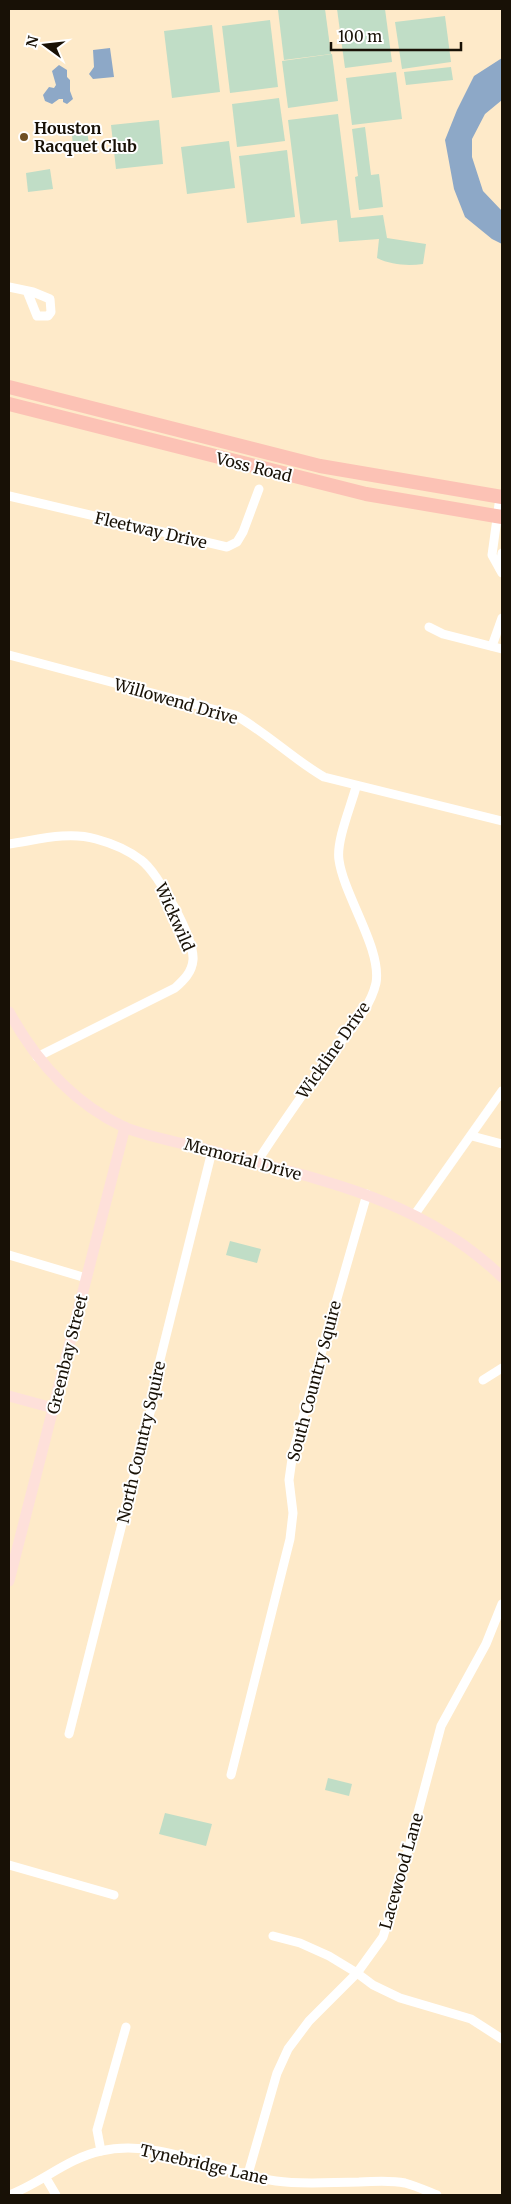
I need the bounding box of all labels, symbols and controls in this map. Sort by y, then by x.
north arrow [20,20,70,70]
scale bar [331,20,461,52]
text: 100 m [338,27,382,46]
text: N [22,34,43,49]
place label: Houston Racquet Club [34,118,137,156]
marker: Houston Racquet Club [18,131,30,143]
street label: Voss Road [213,448,294,486]
street label: Fleetway Drive [93,507,209,553]
street label: Willowend Drive [111,674,240,728]
street label: Wickwild [151,879,199,954]
street label: Wickline Drive [292,998,374,1103]
street label: Memorial Drive [182,1134,304,1184]
street label: Greenbay Street [42,1291,92,1416]
street label: South Country Squire [283,1298,345,1464]
street label: North Country Squire [113,1359,169,1525]
street label: Lacewood Lane [375,1811,427,1931]
street label: Tynebridge Lane [138,2140,270,2188]

